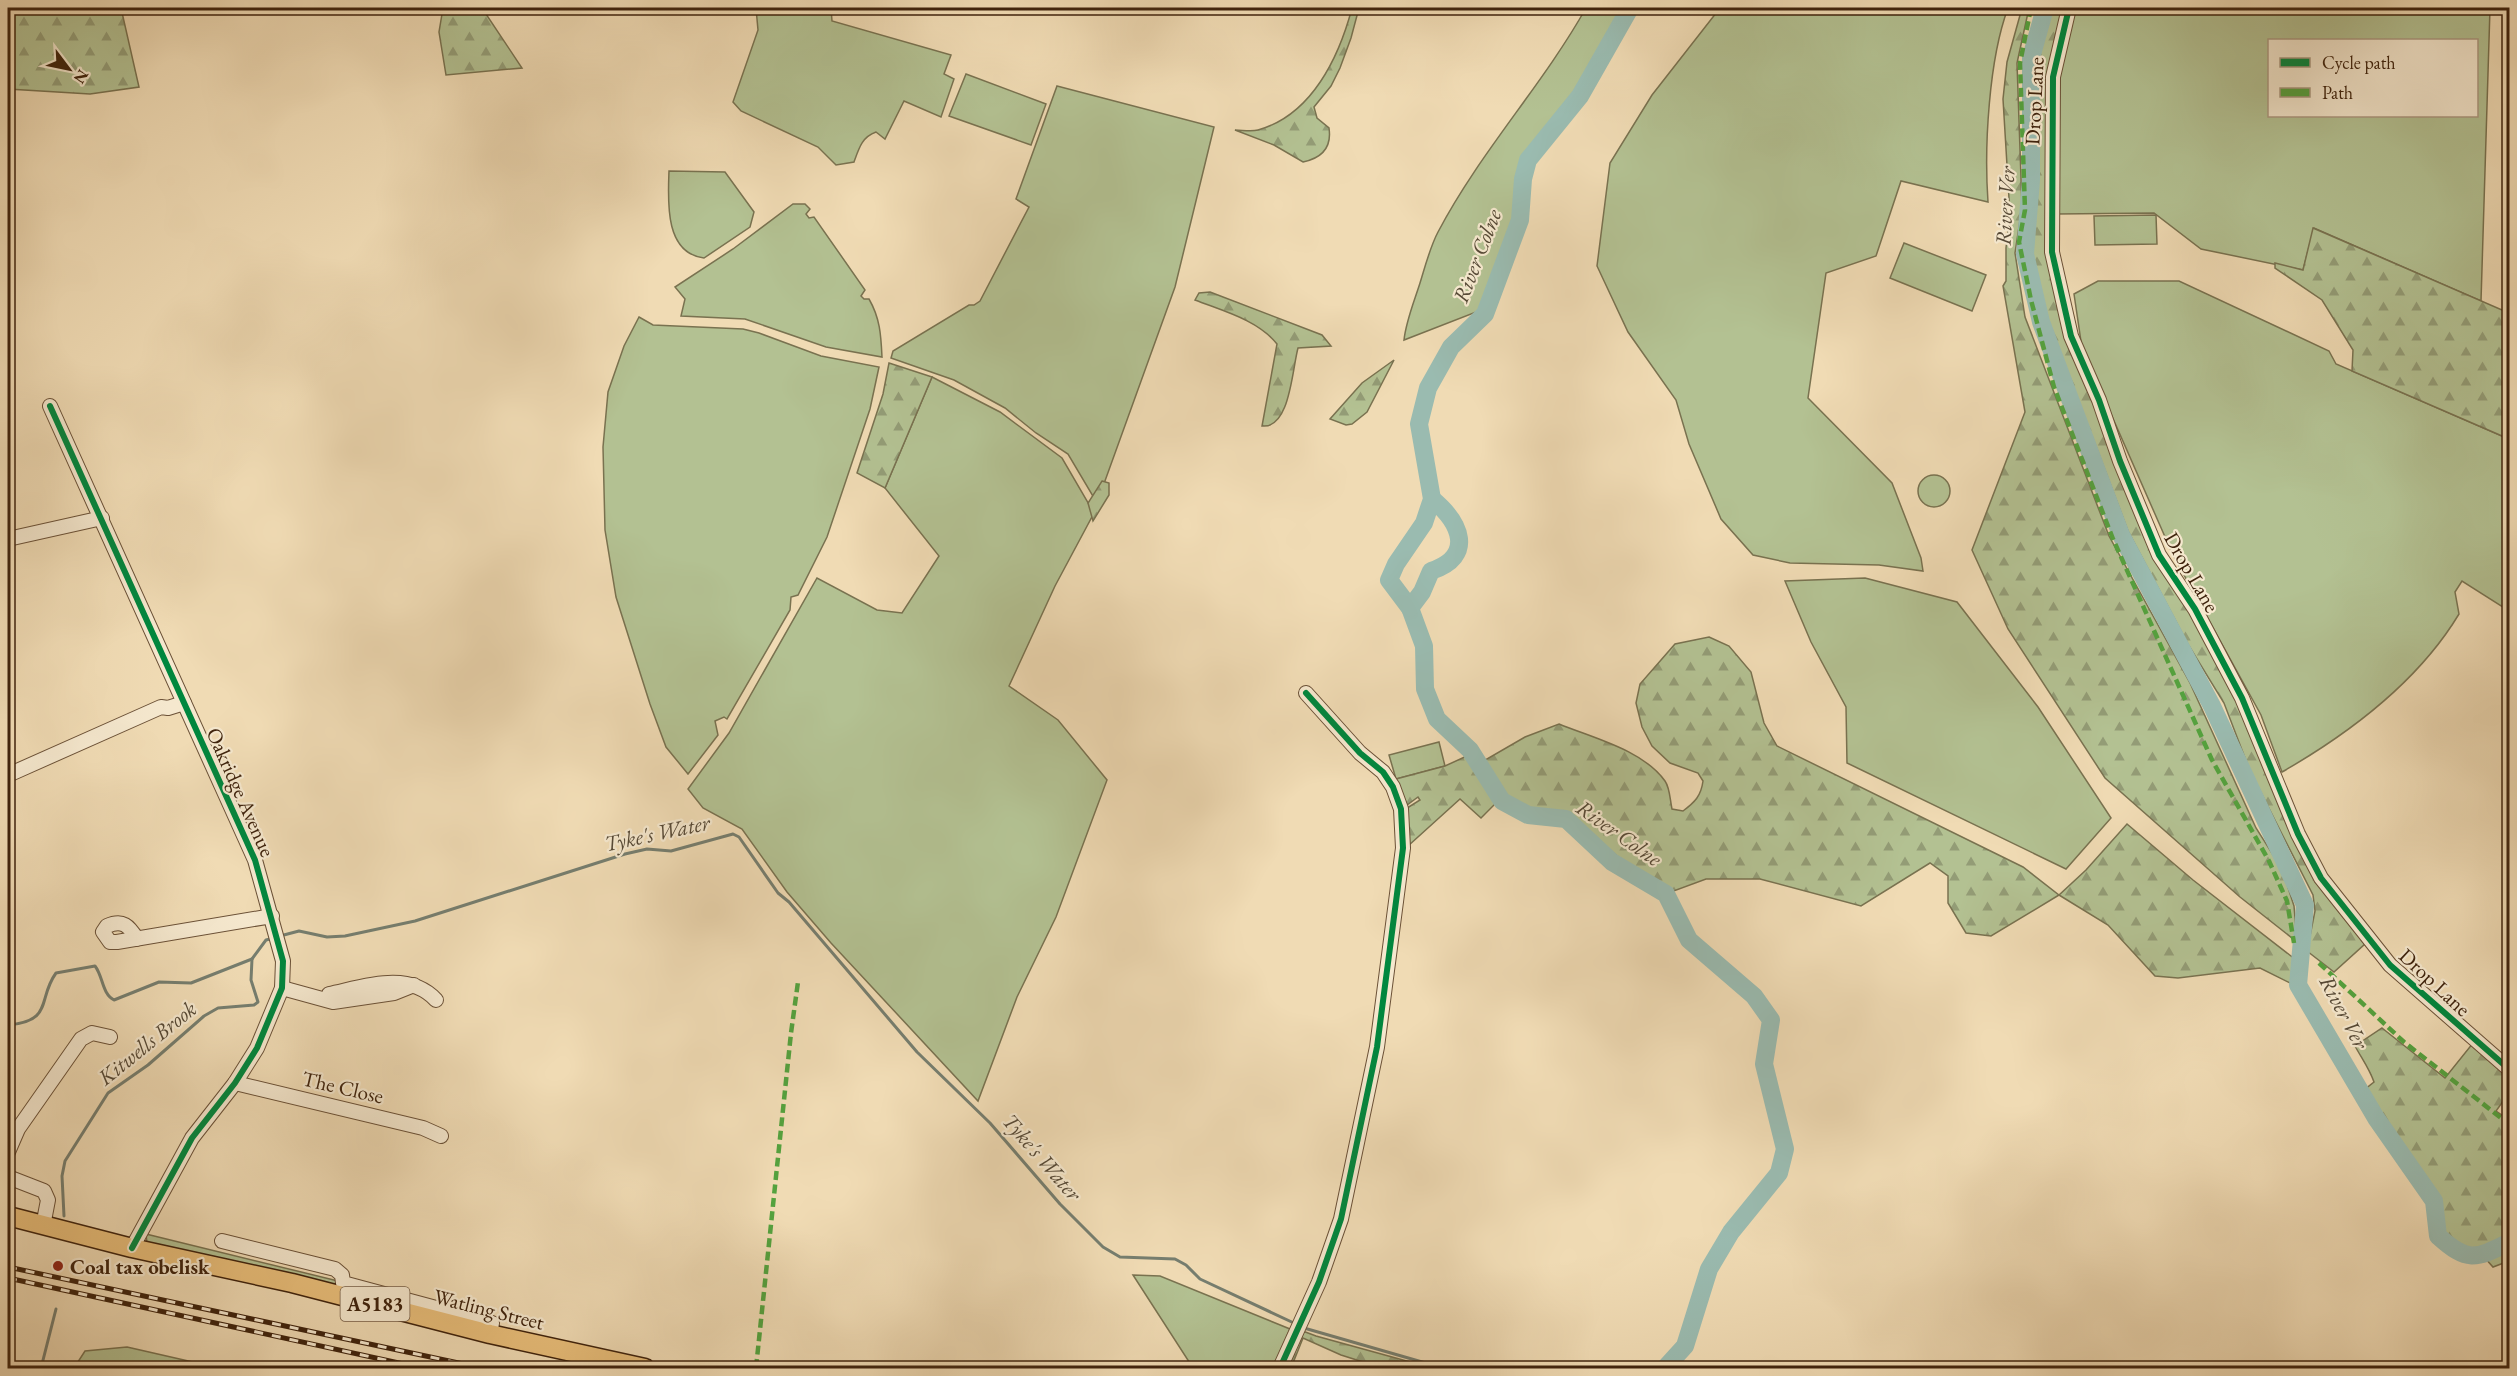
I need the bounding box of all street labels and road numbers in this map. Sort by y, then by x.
street label: Drop Lane [2018,56,2050,146]
street label: Drop Lane [2158,527,2226,617]
street label: Oakridge Avenue [200,723,282,861]
street label: Drop Lane [2394,942,2476,1022]
street label: The Close [300,1065,386,1109]
street label: Watling Street [431,1282,547,1336]
road number: A5183 [340,1287,410,1321]

